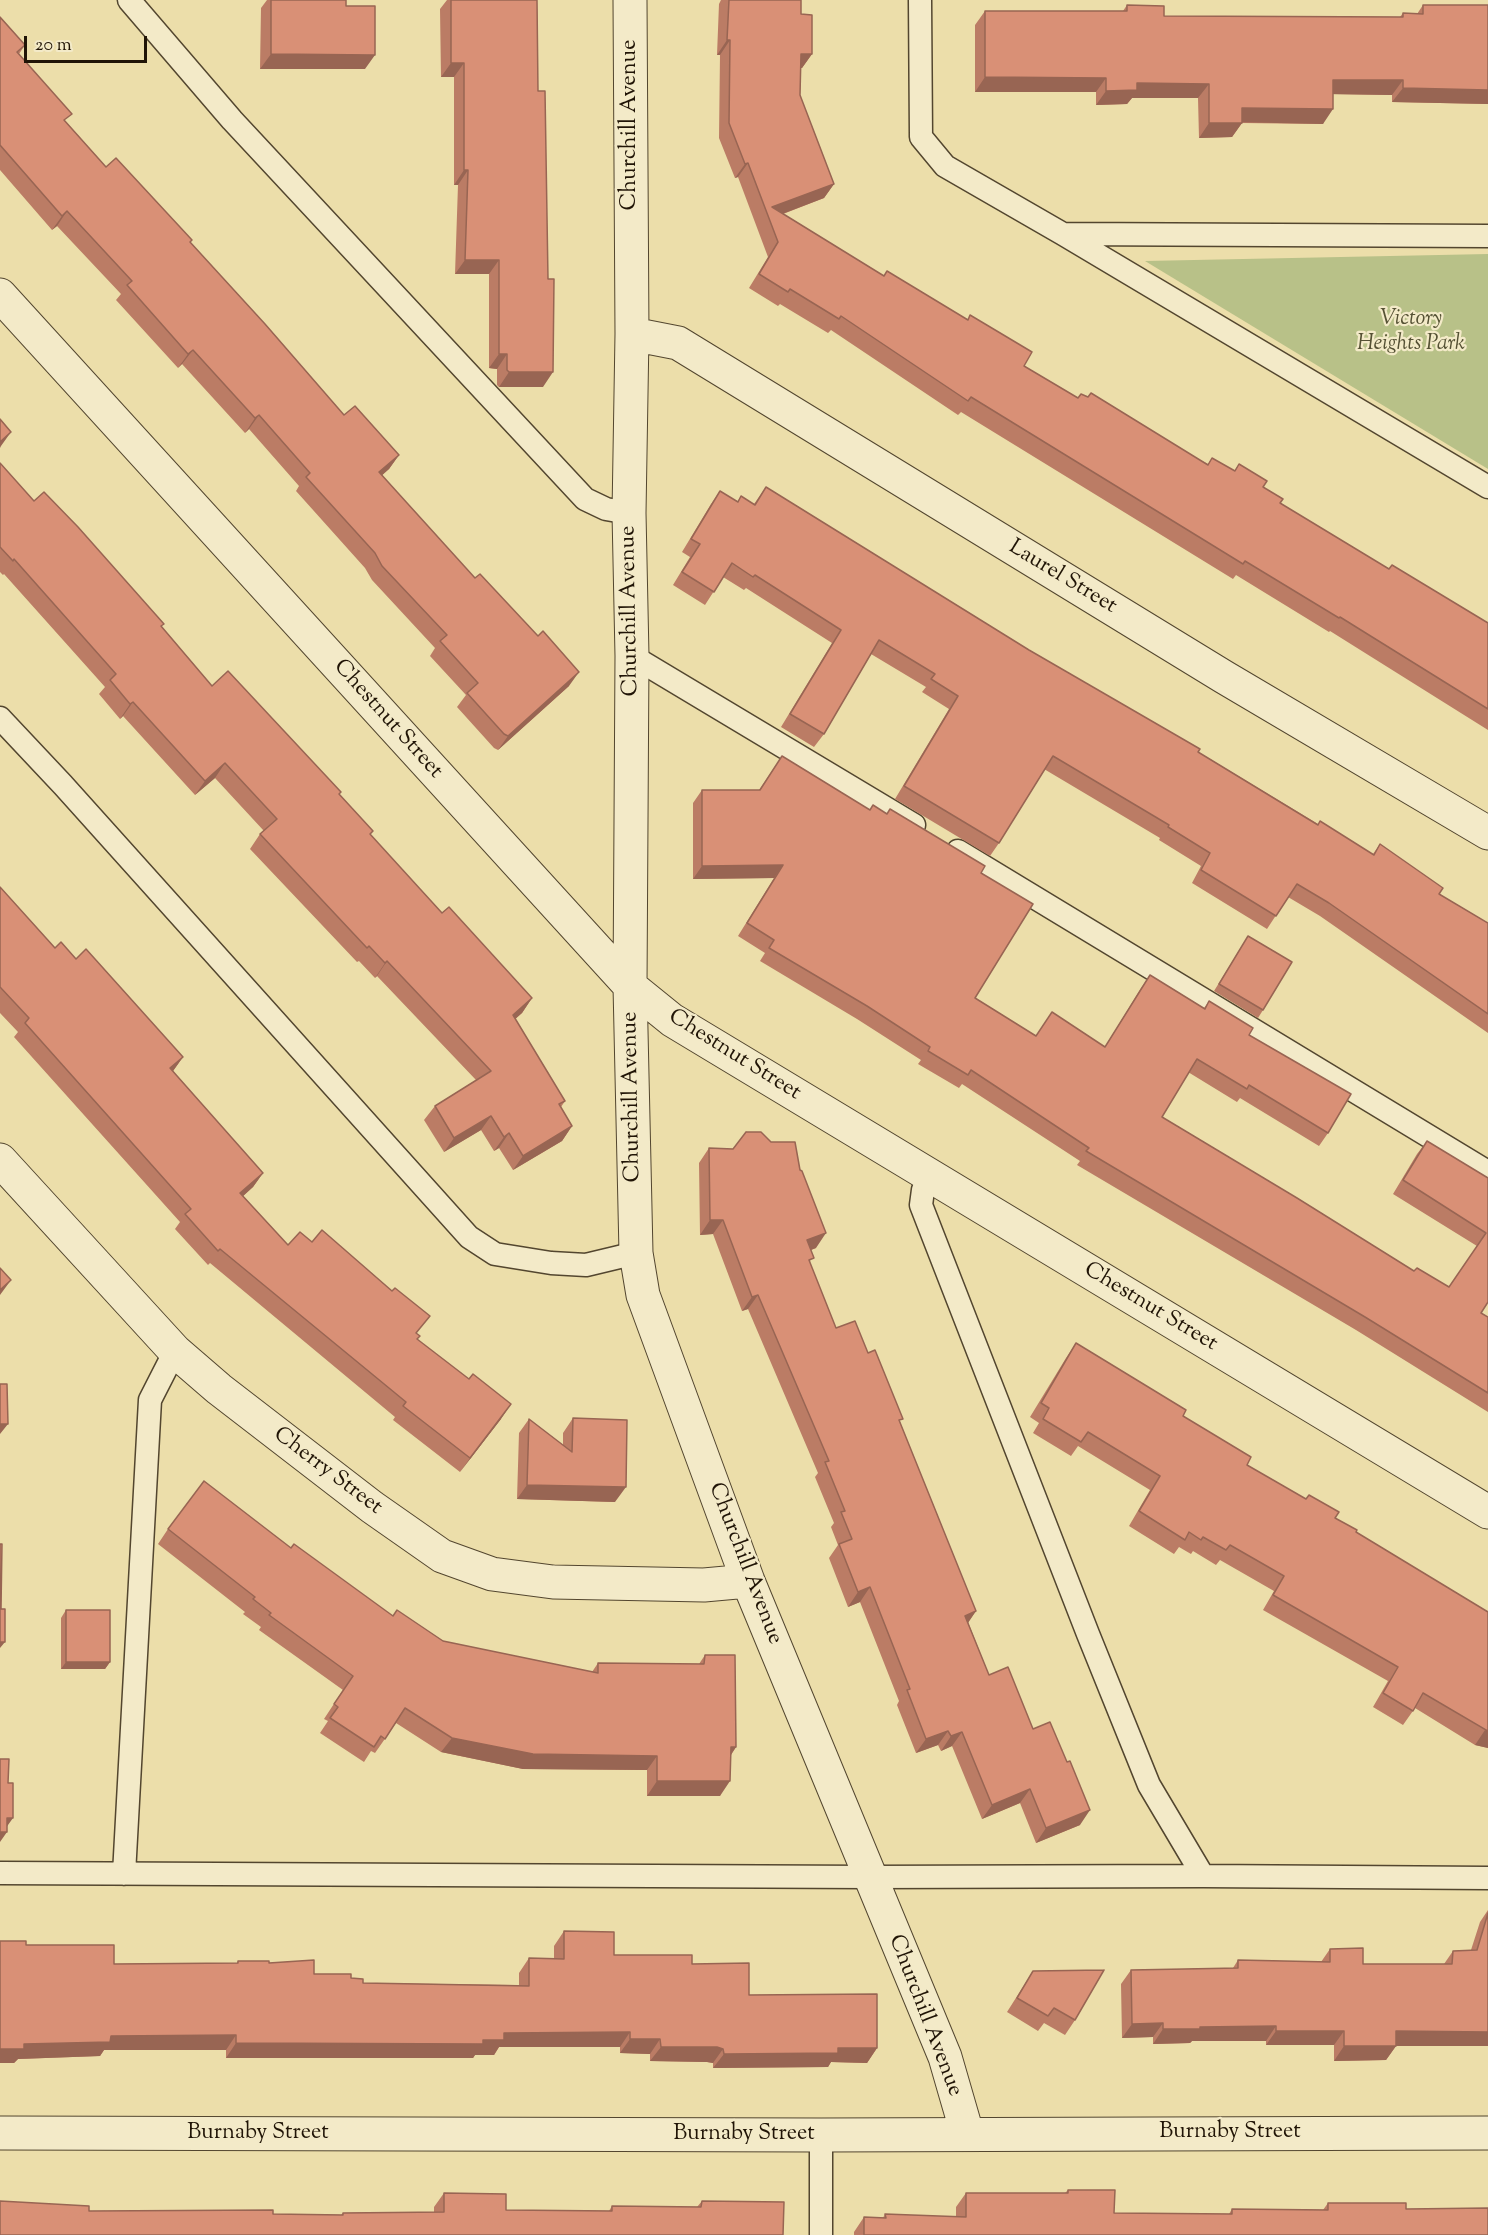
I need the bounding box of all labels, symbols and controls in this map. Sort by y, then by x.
scale bar [27,24,150,62]
text: 20 m [35,33,72,59]
street label: Churchill Avenue [618,40,644,210]
park label: Victory Heights Park [1357,307,1465,358]
street label: Churchill Avenue [616,525,646,697]
street label: Laurel Street [1003,535,1121,621]
street label: Chestnut Street [327,655,447,785]
street label: Chestnut Street [663,1005,805,1107]
street label: Churchill Avenue [618,1011,648,1183]
street label: Chestnut Street [1078,1258,1222,1358]
street label: Cherry Street [267,1422,387,1522]
street label: Churchill Avenue [701,1480,787,1648]
street label: Churchill Avenue [881,1932,967,2100]
street label: Burnaby Street [1159,2120,1301,2146]
street label: Burnaby Street [187,2121,329,2147]
street label: Burnaby Street [673,2122,815,2148]

